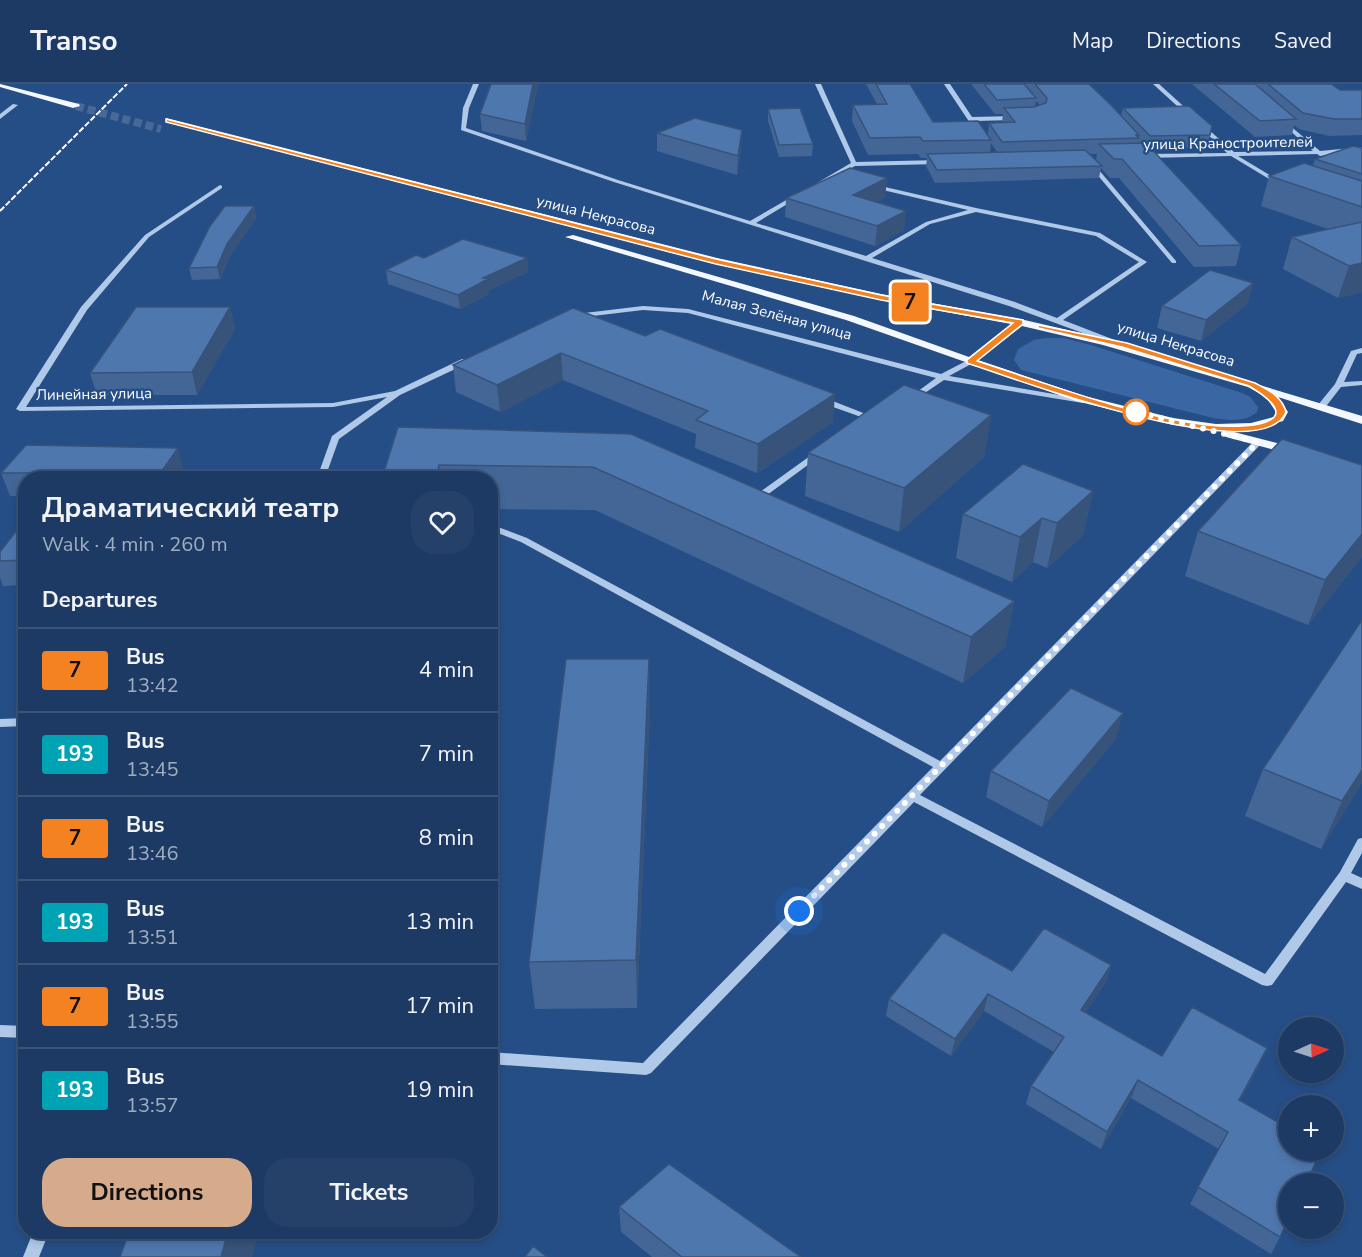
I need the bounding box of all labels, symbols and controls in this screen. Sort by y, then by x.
text: Transo [30,22,118,60]
text: Map [1072,27,1113,55]
text: Directions [1146,27,1241,55]
text: Saved [1274,27,1332,55]
street label: улица Краностроителей [1143,132,1313,154]
street label: улица Некрасова [534,191,658,239]
line badge: 7 [890,282,930,322]
street label: Малая Зелёная улица [700,285,854,345]
text: 7 [904,288,916,316]
street label: улица Некрасова [1115,317,1237,371]
street label: Линейная улица [36,383,152,405]
unlabelled marker [1123,399,1149,425]
text: Драматический театр [42,489,339,527]
button: heart [411,491,474,554]
text: Walk · 4 min · 260 m [42,531,228,558]
text: Departures [42,585,157,615]
text: Bus [126,642,165,672]
text: 4 min [419,655,474,685]
text: 7 [69,656,81,684]
text: 13:42 [126,672,179,699]
text: Bus [126,726,165,756]
text: 7 min [419,739,474,769]
text: 193 [56,740,94,768]
text: 13:45 [126,756,179,783]
text: Bus [126,810,165,840]
text: 8 min [419,823,474,853]
text: 7 [69,824,81,852]
text: 13:46 [126,840,179,867]
text: Bus [126,894,165,924]
your location [784,896,814,926]
text: 13 min [406,907,474,937]
text: 193 [56,908,94,936]
text: 13:51 [126,924,179,951]
text: Bus [126,978,165,1008]
text: 17 min [406,991,474,1021]
text: 7 [69,992,81,1020]
text: 13:55 [126,1008,179,1035]
north arrow [1278,1017,1344,1083]
map controls [1278,1017,1344,1239]
text: Bus [126,1062,165,1092]
text: 19 min [406,1075,474,1105]
text: 193 [56,1076,94,1104]
text: 13:57 [126,1092,179,1119]
button: + [1278,1095,1344,1161]
button: Directions [42,1158,252,1227]
button: Tickets [264,1158,474,1227]
button: − [1278,1173,1344,1239]

